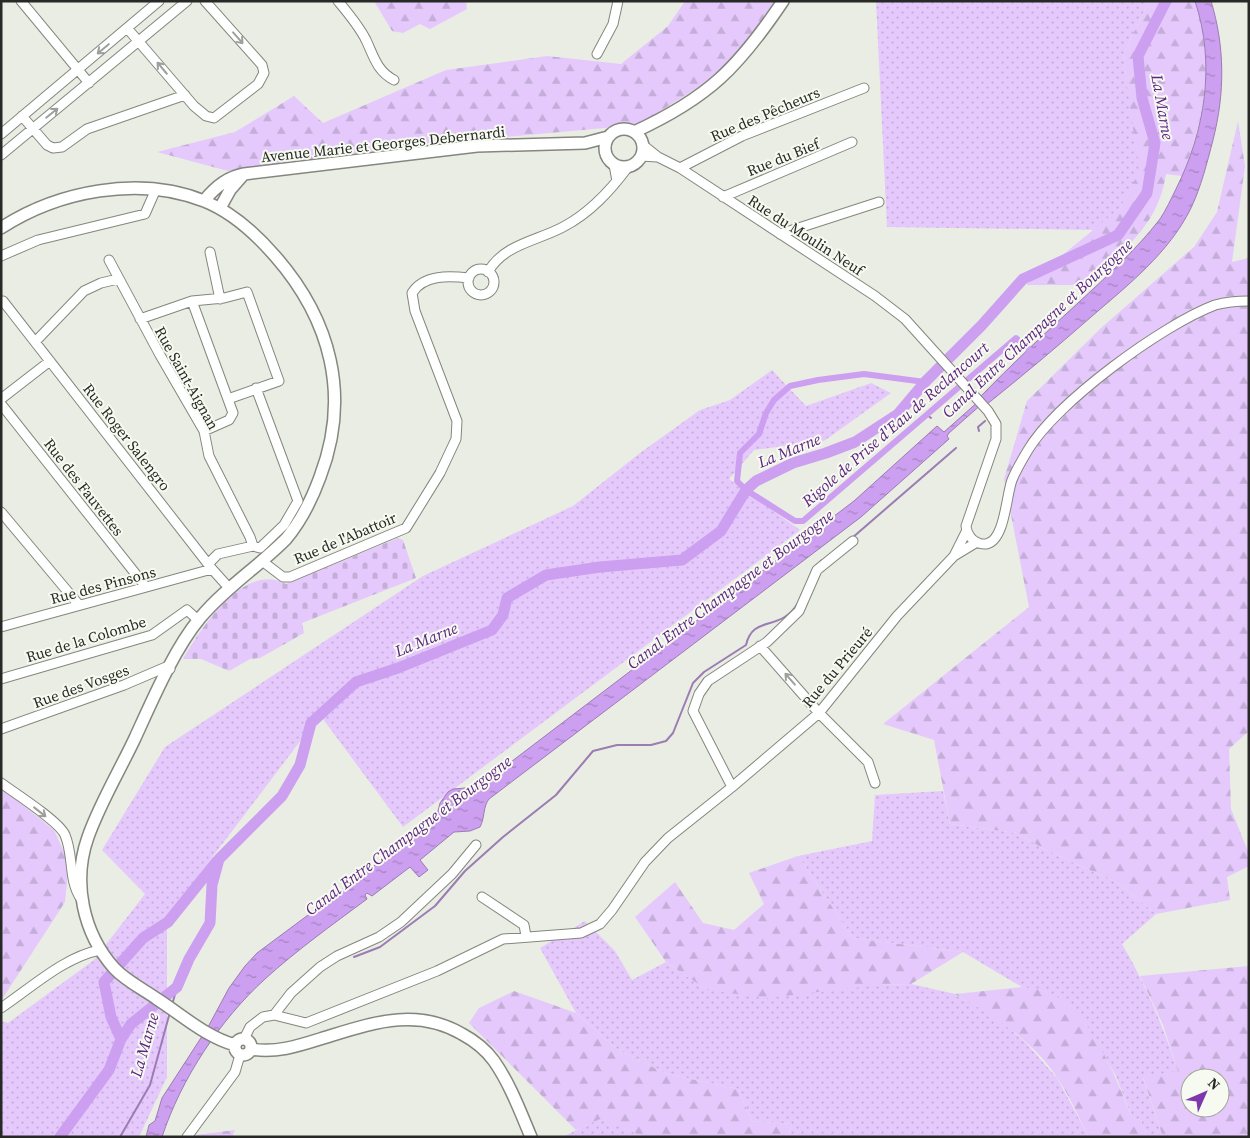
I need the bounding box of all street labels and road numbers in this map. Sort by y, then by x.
street label: Rue des Pêcheurs [707,81,823,147]
street label: Avenue Marie et Georges Debernardi [260,121,506,167]
street label: Rue du Bief [744,132,824,181]
street label: Rue du Moulin Neuf [744,190,869,281]
street label: Rue Saint-Aignan [150,323,224,433]
street label: Rue Roger Salengro [78,379,176,495]
street label: Rue des Fauvettes [39,434,129,540]
street label: Rue de l'Abattoir [290,507,400,569]
street label: Rue des Pinsons [48,561,158,609]
street label: Rue de la Colombe [23,611,149,667]
street label: Rue du Prieuré [797,622,877,712]
street label: Rue des Vosges [30,659,132,713]

